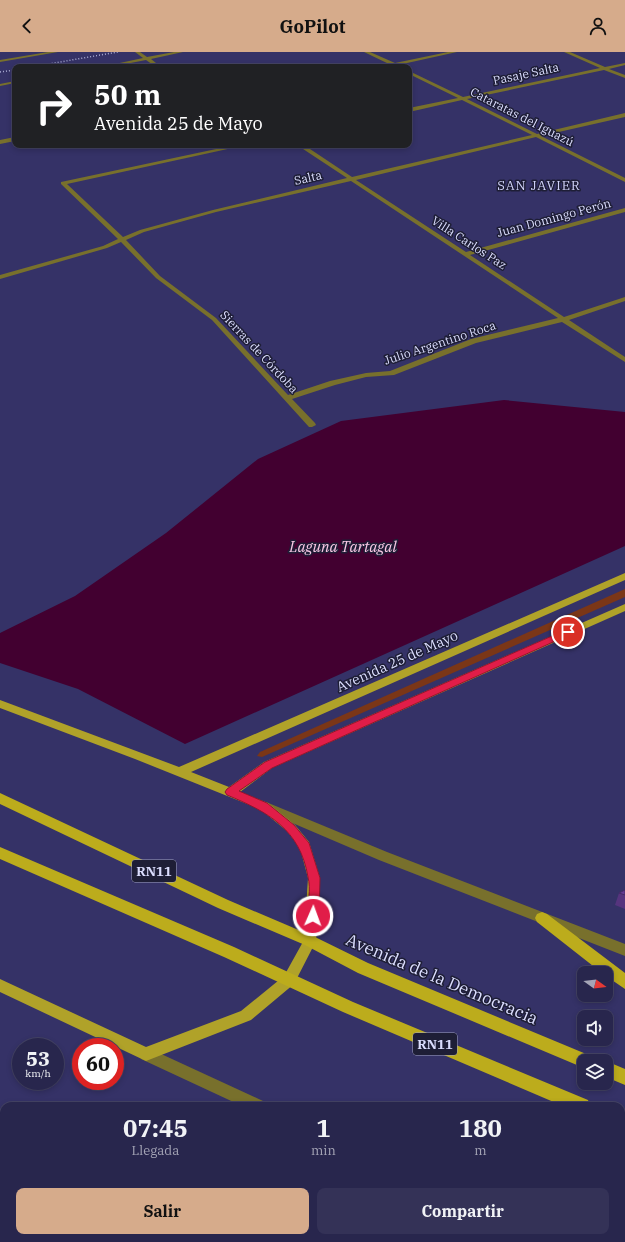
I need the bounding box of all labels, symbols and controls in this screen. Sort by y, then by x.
icon: back [16,15,38,37]
text: GoPilot [280,15,345,38]
icon: person [587,15,609,37]
street label: Pasaje Salta [491,59,561,88]
text: 50 m [94,76,161,113]
icon: right [28,80,80,132]
street label: Cataratas del Iguazú [468,84,577,149]
text: Avenida 25 de Mayo [94,112,263,135]
street label: Salta [293,167,324,188]
district label: SAN JAVIER [497,177,581,194]
street label: Juan Domingo Perón [495,195,613,240]
street label: Villa Carlos Paz [429,213,510,272]
street label: Sierras de Córdoba [217,307,302,396]
street label: Julio Argentino Roca [382,317,498,368]
water label: Laguna Tartagal [288,537,397,556]
pin [551,615,585,649]
icon: arrive [557,621,579,643]
street label: Avenida 25 de Mayo [333,626,461,696]
road number: RN11 [132,860,176,882]
position arrow [292,895,334,937]
street label: Avenida de la Democracia [343,928,541,1030]
north arrow [577,966,613,1002]
map controls [577,966,613,1090]
button: sound [577,1010,613,1046]
road number: RN11 [413,1033,457,1055]
speed limit sign: 60 [72,1038,124,1090]
text: 53 [26,1045,50,1072]
button: layers [577,1054,613,1090]
text: km/h [25,1067,51,1080]
text: 07:45 [123,1112,188,1144]
text: 1 [316,1112,331,1144]
text: 180 [459,1112,502,1144]
text: Llegada [132,1142,179,1159]
text: min [311,1142,336,1159]
text: m [474,1142,487,1159]
button: Salir [16,1188,309,1234]
button: Compartir [317,1188,609,1234]

